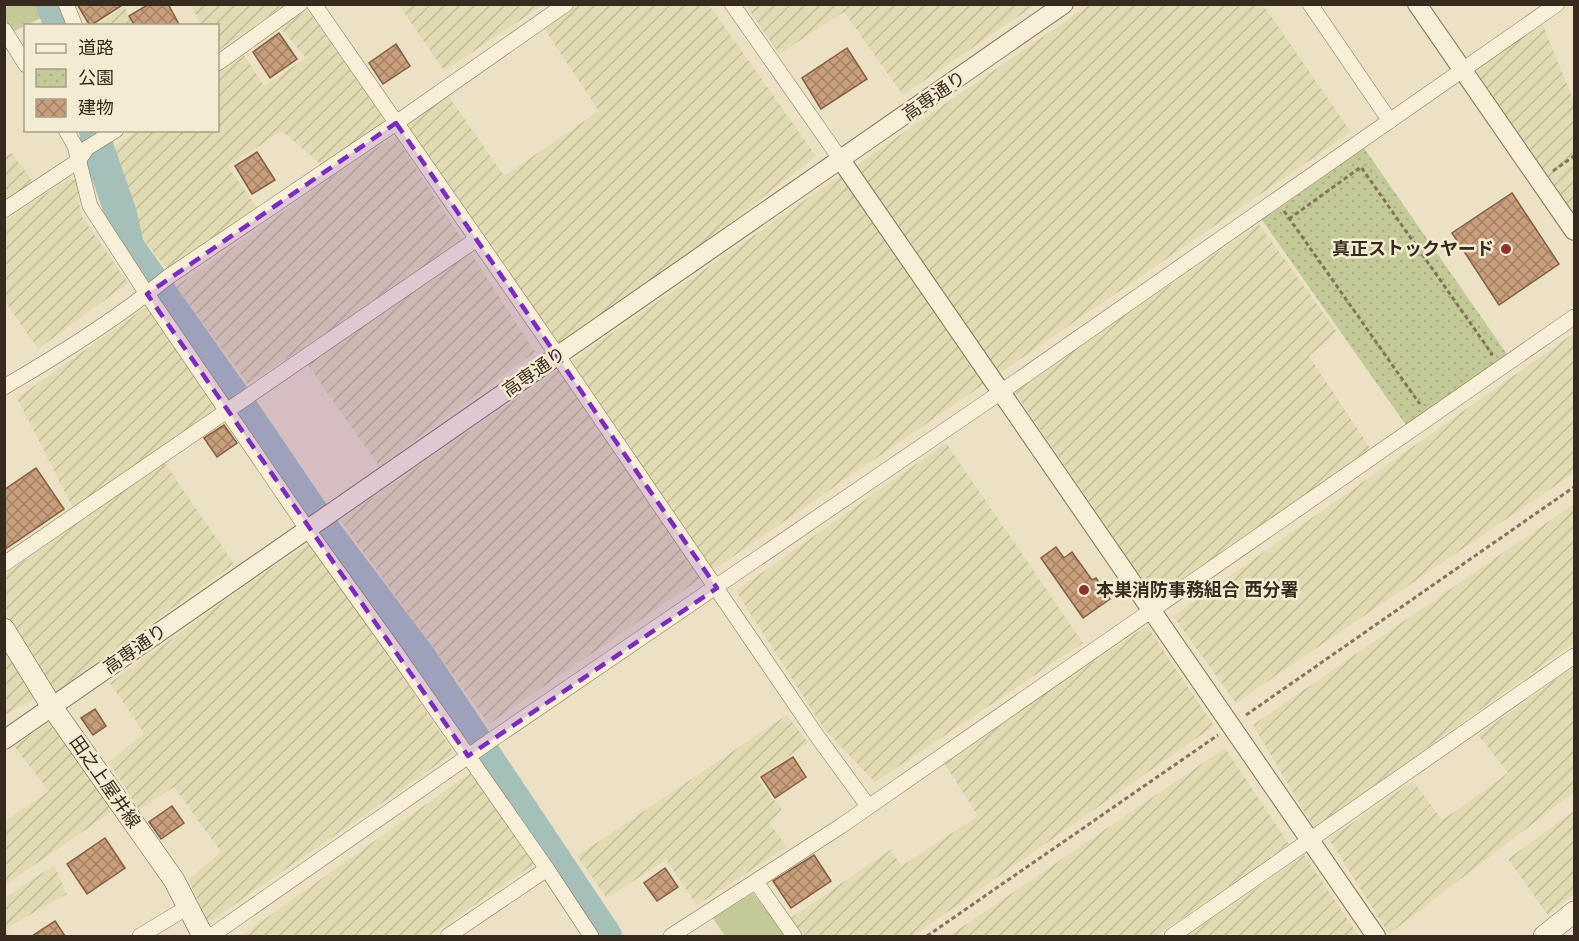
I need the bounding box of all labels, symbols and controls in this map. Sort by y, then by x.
legend [24,24,219,132]
text: 道路 [78,37,114,58]
street label: 高専通り [898,66,969,125]
text: 公園 [78,67,114,88]
text: 建物 [78,97,114,118]
place label: 真正ストックヤード [1332,238,1494,259]
marker: 真正ストックヤード [1499,242,1513,256]
street label: 高専通り [498,342,569,401]
place label: 本巣消防事務組合 西分署 [1096,579,1299,600]
marker: 本巣消防事務組合 西分署 [1077,583,1091,597]
street label: 高専通り [99,619,170,678]
street label: 田之上屋井線 [66,731,145,832]

